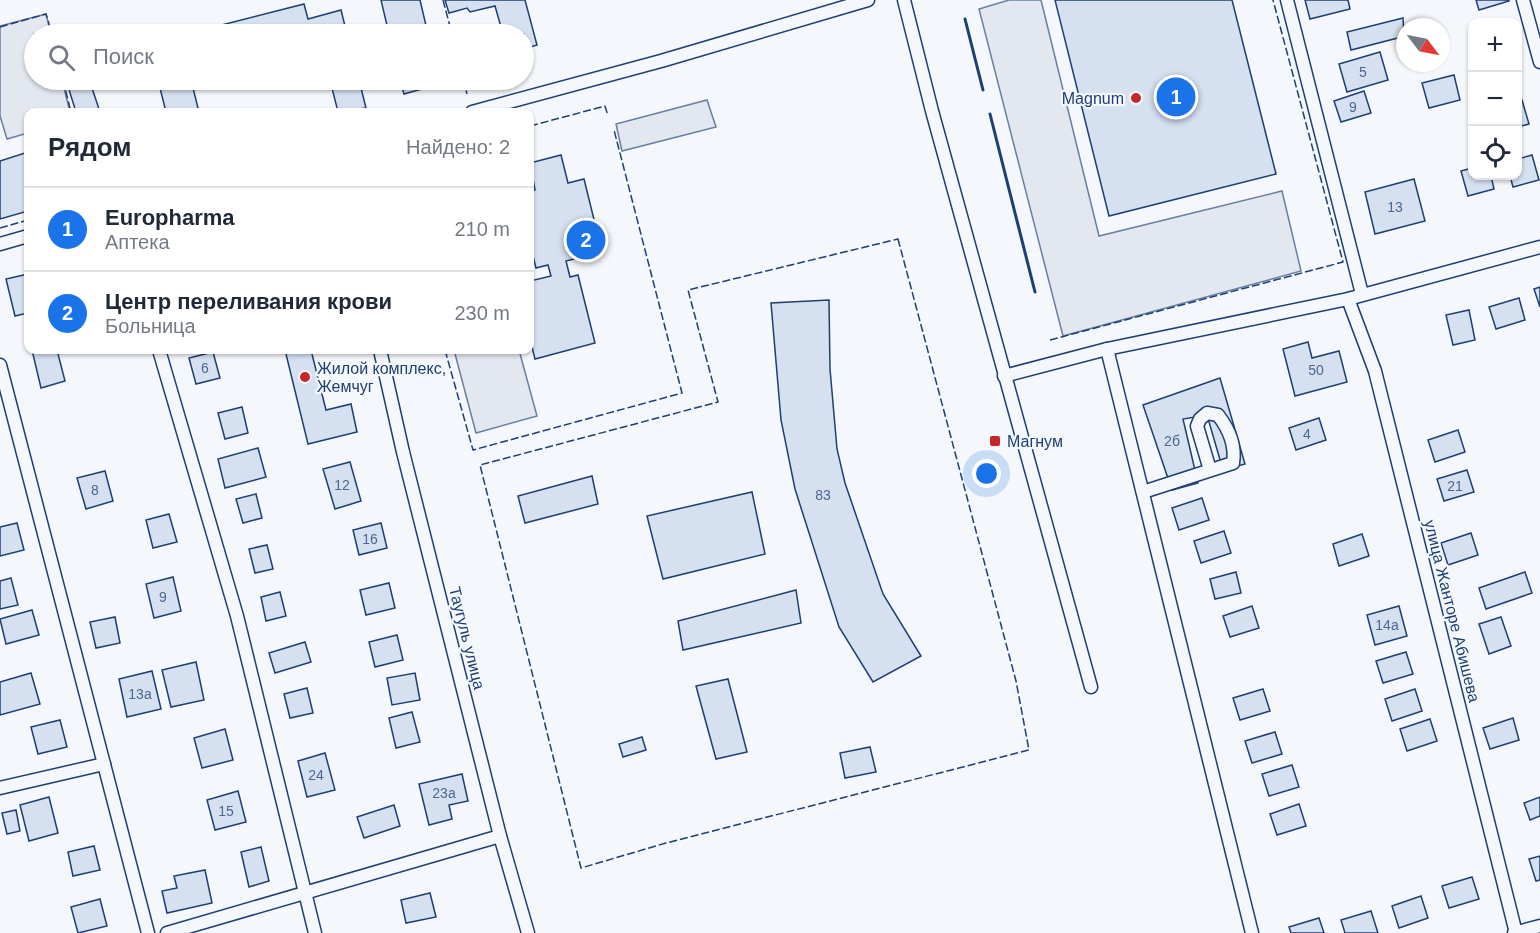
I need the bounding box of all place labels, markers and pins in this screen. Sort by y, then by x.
pin: 1 [1156,74,1196,120]
place label: Magnum [1062,90,1124,107]
marker: Magnum [1129,91,1143,105]
pin: 2 [566,218,606,262]
place label: Жилой комплекс, Жемчуг [317,360,446,395]
marker: Жилой комплекс, Жемчуг [298,370,312,384]
place label: Магнум [1007,433,1063,450]
marker: Магнум [988,434,1002,448]

